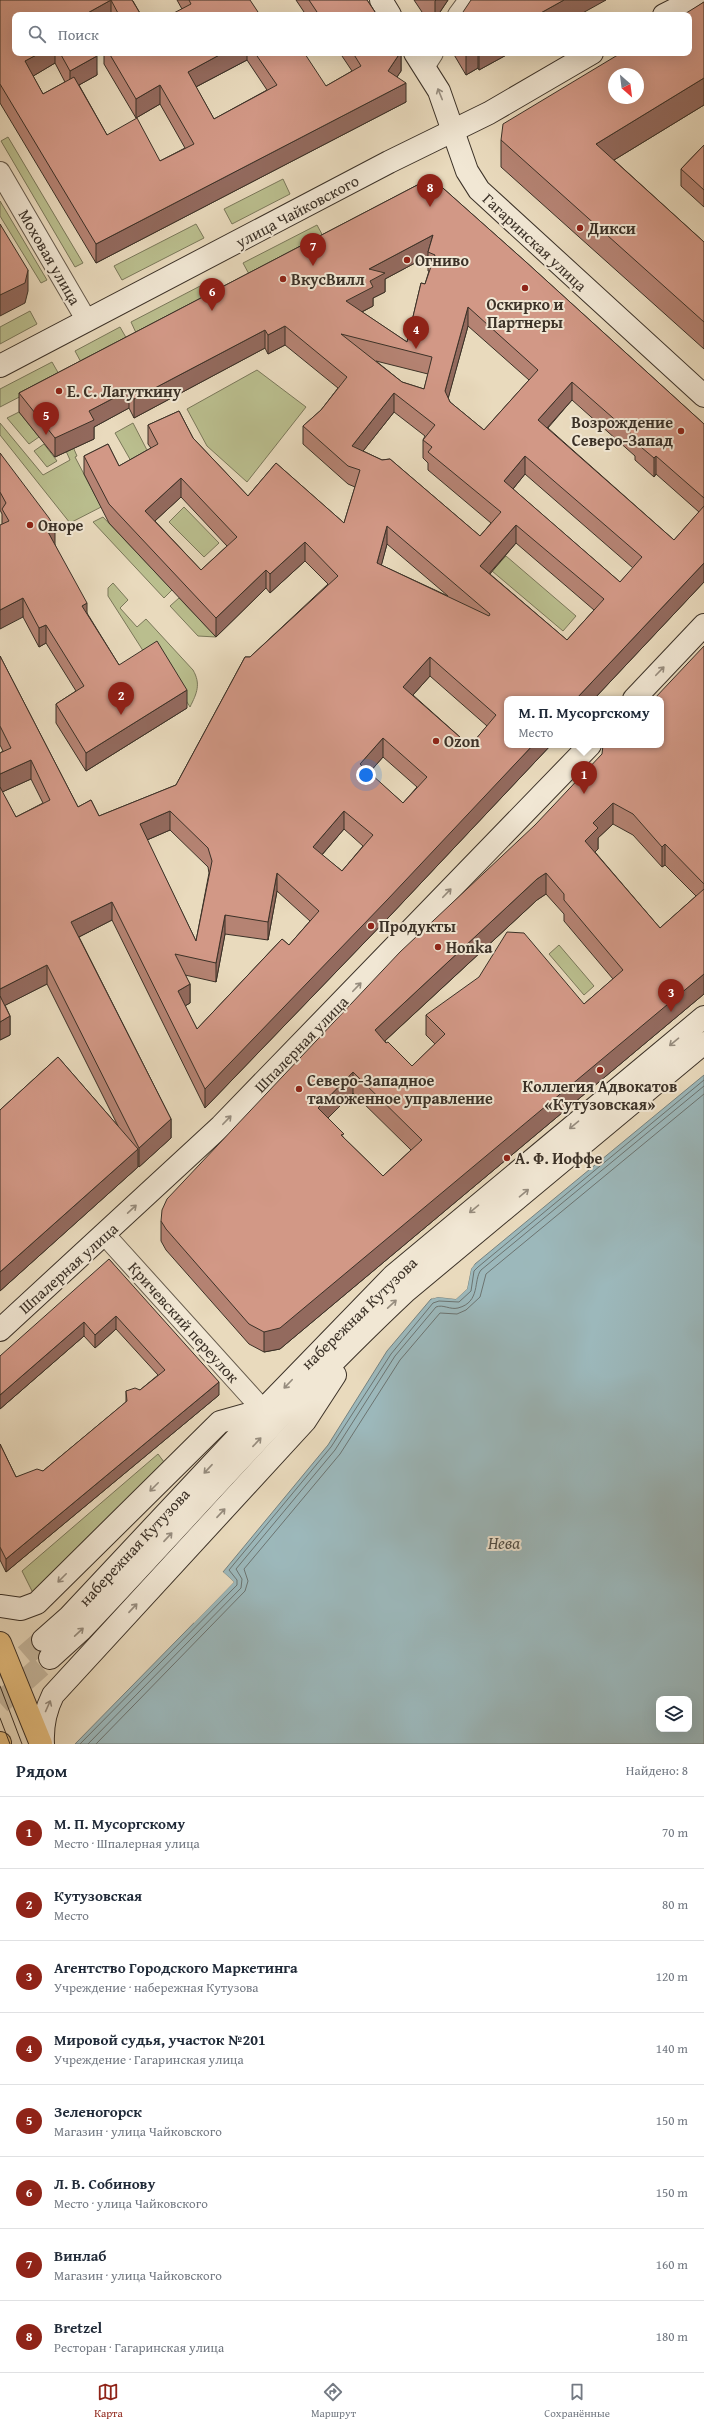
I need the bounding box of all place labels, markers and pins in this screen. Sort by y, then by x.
pin: 8 [417,174,443,207]
place label: Дикси [587,216,636,240]
marker: Дикси [575,223,585,233]
pin: 7 [300,233,326,266]
place label: Огниво [415,248,469,272]
marker: Огниво [402,255,412,265]
place label: ВкусВилл [291,267,365,291]
marker: ВкусВилл [278,274,288,284]
pin: 6 [199,278,225,311]
marker: Оскирко и Партнеры [520,283,530,293]
place label: Оскирко и Партнеры [486,292,564,334]
pin: 4 [403,316,429,349]
place label: Е. С. Лагуткину [67,379,182,403]
marker: Е. С. Лагуткину [54,386,64,396]
pin: 5 [33,402,59,435]
place label: Возрождение Северо-Запад [571,410,673,452]
marker: Возрождение Северо-Запад [676,426,686,436]
place label: Оноре [38,513,83,537]
marker: Оноре [25,520,35,530]
pin: 2 [108,682,134,715]
place label: Ozon [444,729,480,753]
marker: Ozon [431,736,441,746]
pin: 1 [571,761,597,794]
place label: Продукты [379,914,456,938]
marker: Продукты [366,921,376,931]
place label: Honka [446,935,493,959]
marker: Honka [433,942,443,952]
pin: 3 [658,979,684,1012]
marker: Коллегия Адвокатов «Кутузовская» [595,1065,605,1075]
place label: Северо-Западное таможенное управление [307,1068,493,1110]
place label: Коллегия Адвокатов «Кутузовская» [523,1074,677,1116]
marker: Северо-Западное таможенное управление [294,1084,304,1094]
place label: А. Ф. Иоффе [515,1146,603,1170]
marker: А. Ф. Иоффе [502,1153,512,1163]

